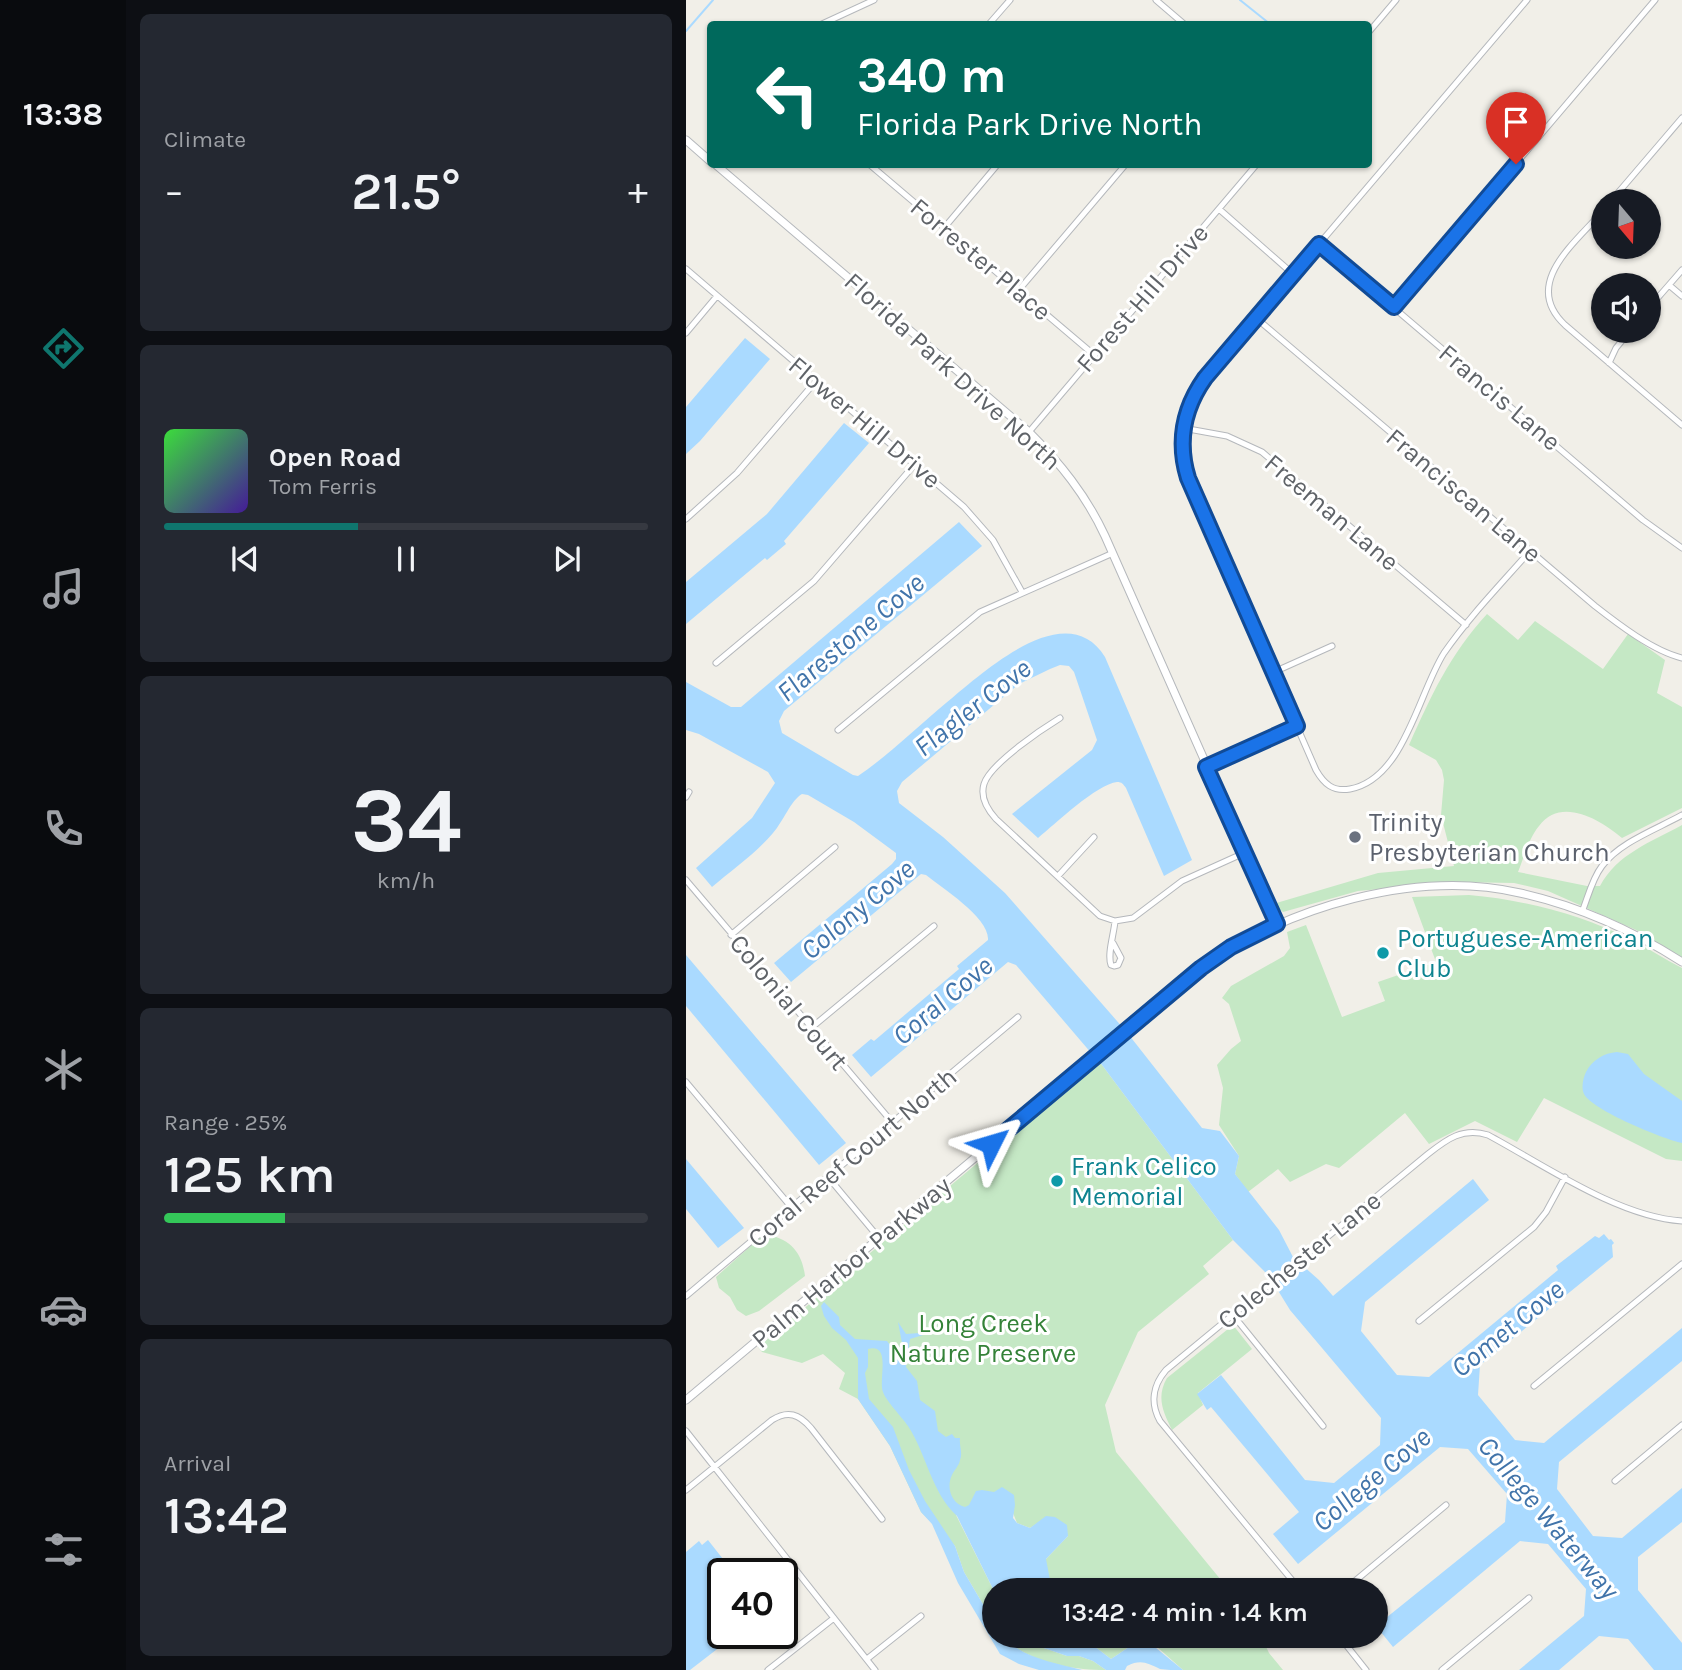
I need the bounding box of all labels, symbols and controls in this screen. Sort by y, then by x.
text: 340 m [857,47,1007,104]
icon: left [742,49,833,140]
pin [1486,92,1546,164]
text: 13:38 [23,96,103,133]
icon: arrive [1497,103,1535,141]
text: Florida Park Drive North [857,106,1203,143]
text: Climate [164,126,246,153]
text: 21.5° [351,161,461,222]
text: − [164,169,184,214]
text: + [628,169,648,214]
north arrow [1591,189,1661,259]
map controls [1591,189,1661,343]
street label: Forrester Place [904,191,1057,327]
street label: Forest Hill Drive [1070,218,1215,379]
street label: Florida Park Drive North [838,266,1067,477]
button: sound [1591,273,1661,343]
icon: directions [39,324,88,373]
street label: Francis Lane [1432,337,1567,457]
street label: Flower Hill Drive [782,350,947,495]
street label: Franciscan Lane [1380,421,1548,569]
text: Open Road [269,442,402,473]
street label: Freeman Lane [1258,447,1405,578]
text: Tom Ferris [269,473,377,500]
icon: previous [226,540,264,578]
icon: pause [387,540,425,578]
icon: next [548,540,586,578]
icon: music [39,564,88,613]
water label: Flarestone Cove [770,566,931,709]
water label: Flagler Cove [907,652,1037,763]
text: 34 [351,768,461,874]
icon: phone [39,804,88,853]
place label: Trinity Presbyterian Church [1369,807,1610,868]
marker: Trinity Presbyterian Church [1347,829,1363,845]
water label: Colony Cove [794,852,921,966]
text: km/h [377,867,435,894]
place label: Portuguese-American Club [1397,923,1654,984]
street label: Colonial Court [723,928,855,1077]
marker: Portuguese-American Club [1375,945,1391,961]
water label: Coral Cove [885,949,999,1052]
icon: climate [39,1045,88,1094]
street label: Coral Reef Court North [742,1061,963,1254]
position arrow [954,1107,1028,1181]
text: Range · 25% [164,1109,287,1136]
text: 125 km [164,1144,336,1205]
place label: Frank Celico Memorial [1071,1151,1217,1212]
street label: Palm Harbor Parkway [745,1170,957,1355]
marker: Frank Celico Memorial [1049,1173,1065,1189]
street label: Colechester Lane [1211,1185,1387,1336]
water label: Comet Cove [1444,1273,1571,1384]
icon: car [39,1285,88,1334]
park label: Long Creek Nature Preserve [890,1308,1076,1369]
water label: College Cove [1305,1420,1437,1538]
water label: College Waterway [1471,1429,1627,1606]
text: Arrival [164,1450,231,1477]
text: 13:42 [164,1485,289,1546]
icon: filters [39,1525,88,1574]
speed limit sign: 40 [707,1558,798,1649]
text: 13:42 · 4 min · 1.4 km [1062,1597,1308,1628]

